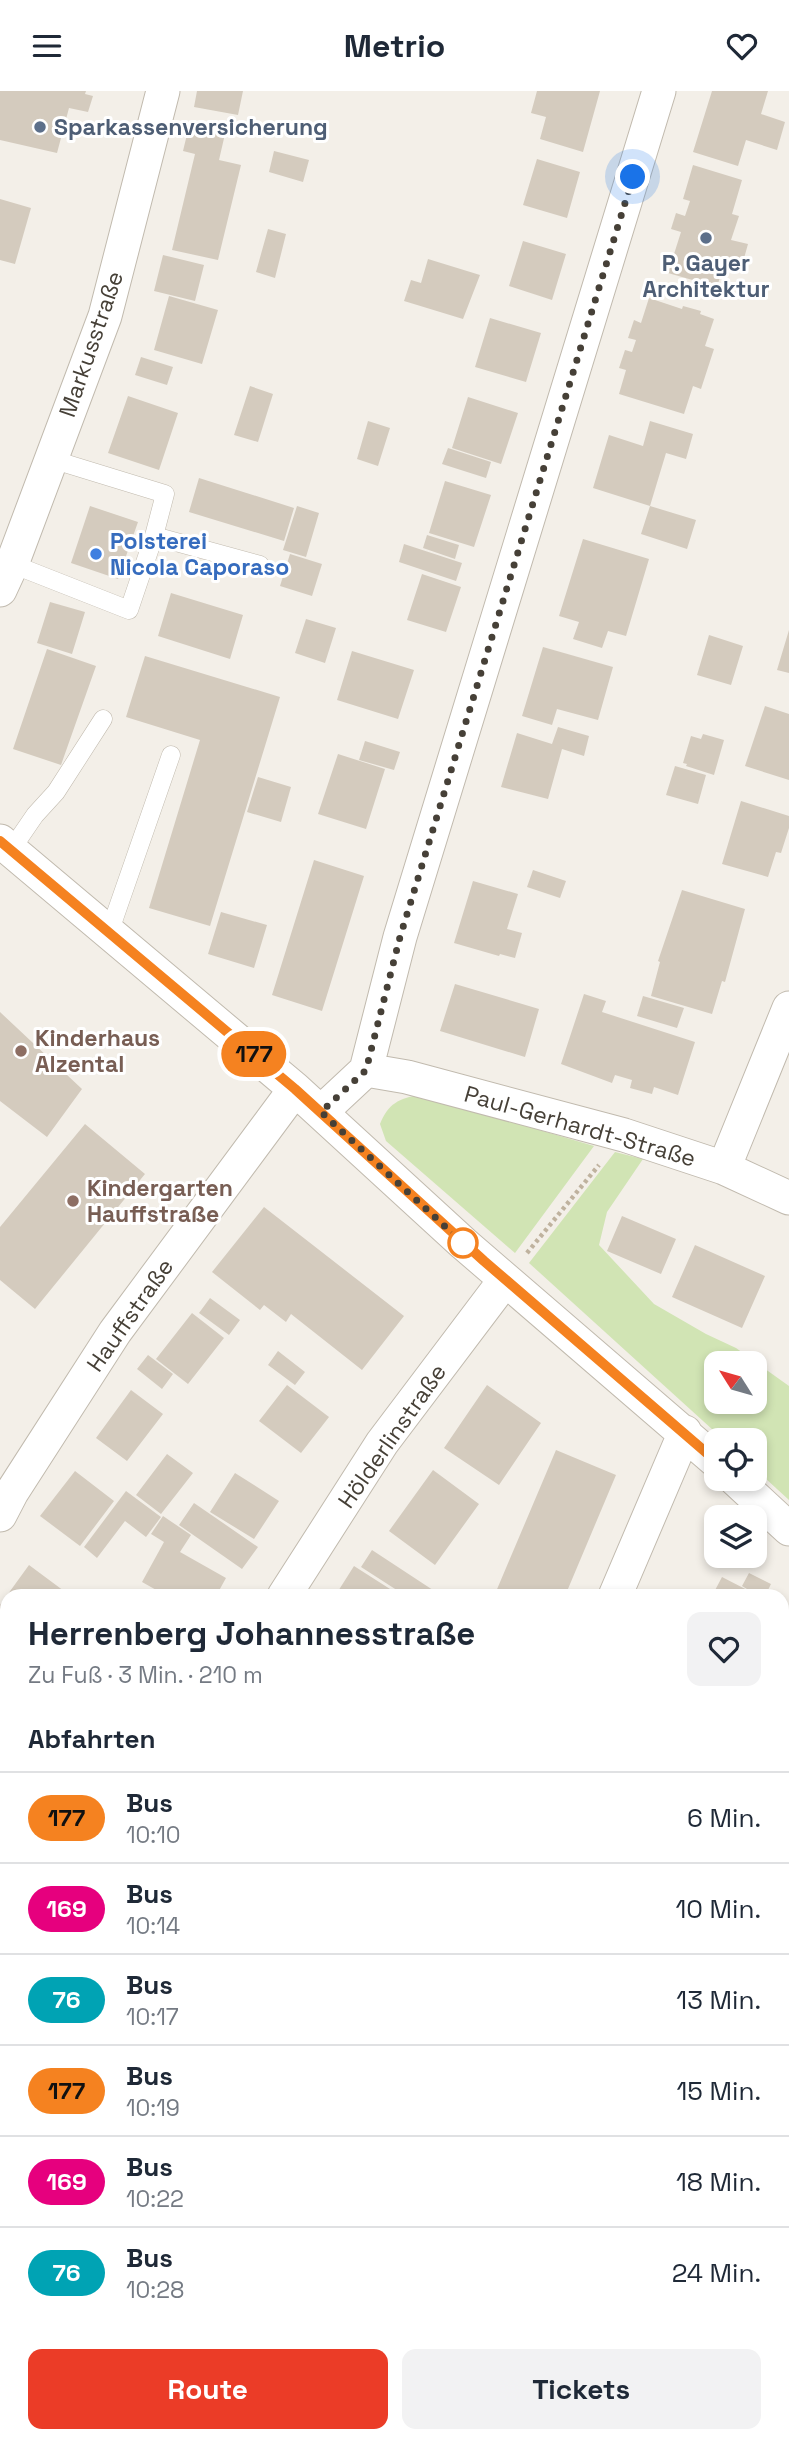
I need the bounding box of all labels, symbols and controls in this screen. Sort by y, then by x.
text: Metrio [344,26,445,66]
icon: menu [28,27,66,65]
icon: heart [723,27,761,65]
place label: Sparkassenversicherung [54,112,328,142]
marker: Sparkassenversicherung [32,119,48,135]
your location [615,159,650,194]
marker: P. Gayer Architektur [698,230,714,246]
place label: P. Gayer Architektur [642,248,770,304]
street label: Markusstraße [52,267,130,421]
place label: Polsterei Nicola Caporaso [110,526,289,582]
marker: Polsterei Nicola Caporaso [88,546,104,562]
place label: Kinderhaus Alzental [35,1023,160,1079]
line badge: 177 [214,1031,294,1077]
text: 177 [235,1038,273,1069]
marker: Kinderhaus Alzental [13,1043,29,1059]
street label: Paul-Gerhardt-Straße [461,1079,699,1173]
place label: Kindergarten Hauffstraße [87,1173,233,1229]
marker: Kindergarten Hauffstraße [65,1193,81,1209]
unlabelled marker [448,1228,478,1258]
street label: Hauffstraße [80,1253,180,1377]
north arrow [704,1351,766,1414]
map controls [704,1351,767,1568]
street label: Hölderlinstraße [331,1358,453,1514]
button: locate [704,1428,767,1491]
button: layers [704,1505,767,1568]
button: heart [687,1612,761,1686]
text: Herrenberg Johannesstraße [28,1613,475,1655]
text: Zu Fuß · 3 Min. · 210 m [28,1660,263,1690]
text: Abfahrten [28,1722,156,1756]
text: Bus [126,1786,173,1820]
text: 6 Min. [687,1801,761,1835]
text: 177 [48,1802,85,1833]
text: 10:10 [126,1820,181,1850]
text: Bus [126,1877,173,1911]
text: 10 Min. [675,1892,761,1926]
text: 169 [46,1893,87,1924]
text: 10:14 [126,1911,180,1941]
text: Bus [126,1968,173,2002]
text: 13 Min. [676,1983,761,2017]
text: 76 [52,1984,81,2015]
text: 10:17 [126,2002,179,2032]
text: Bus [126,2059,173,2093]
text: 15 Min. [676,2074,761,2108]
text: 177 [48,2075,85,2106]
text: 10:19 [126,2093,180,2123]
text: Bus [126,2150,173,2184]
text: 18 Min. [676,2165,761,2199]
text: 169 [46,2166,87,2197]
text: 10:22 [126,2184,184,2214]
text: Bus [126,2241,173,2275]
text: 24 Min. [672,2256,761,2290]
text: 76 [52,2257,81,2288]
text: 10:28 [126,2275,184,2305]
button: Route [28,2349,388,2429]
button: Tickets [402,2349,761,2429]

